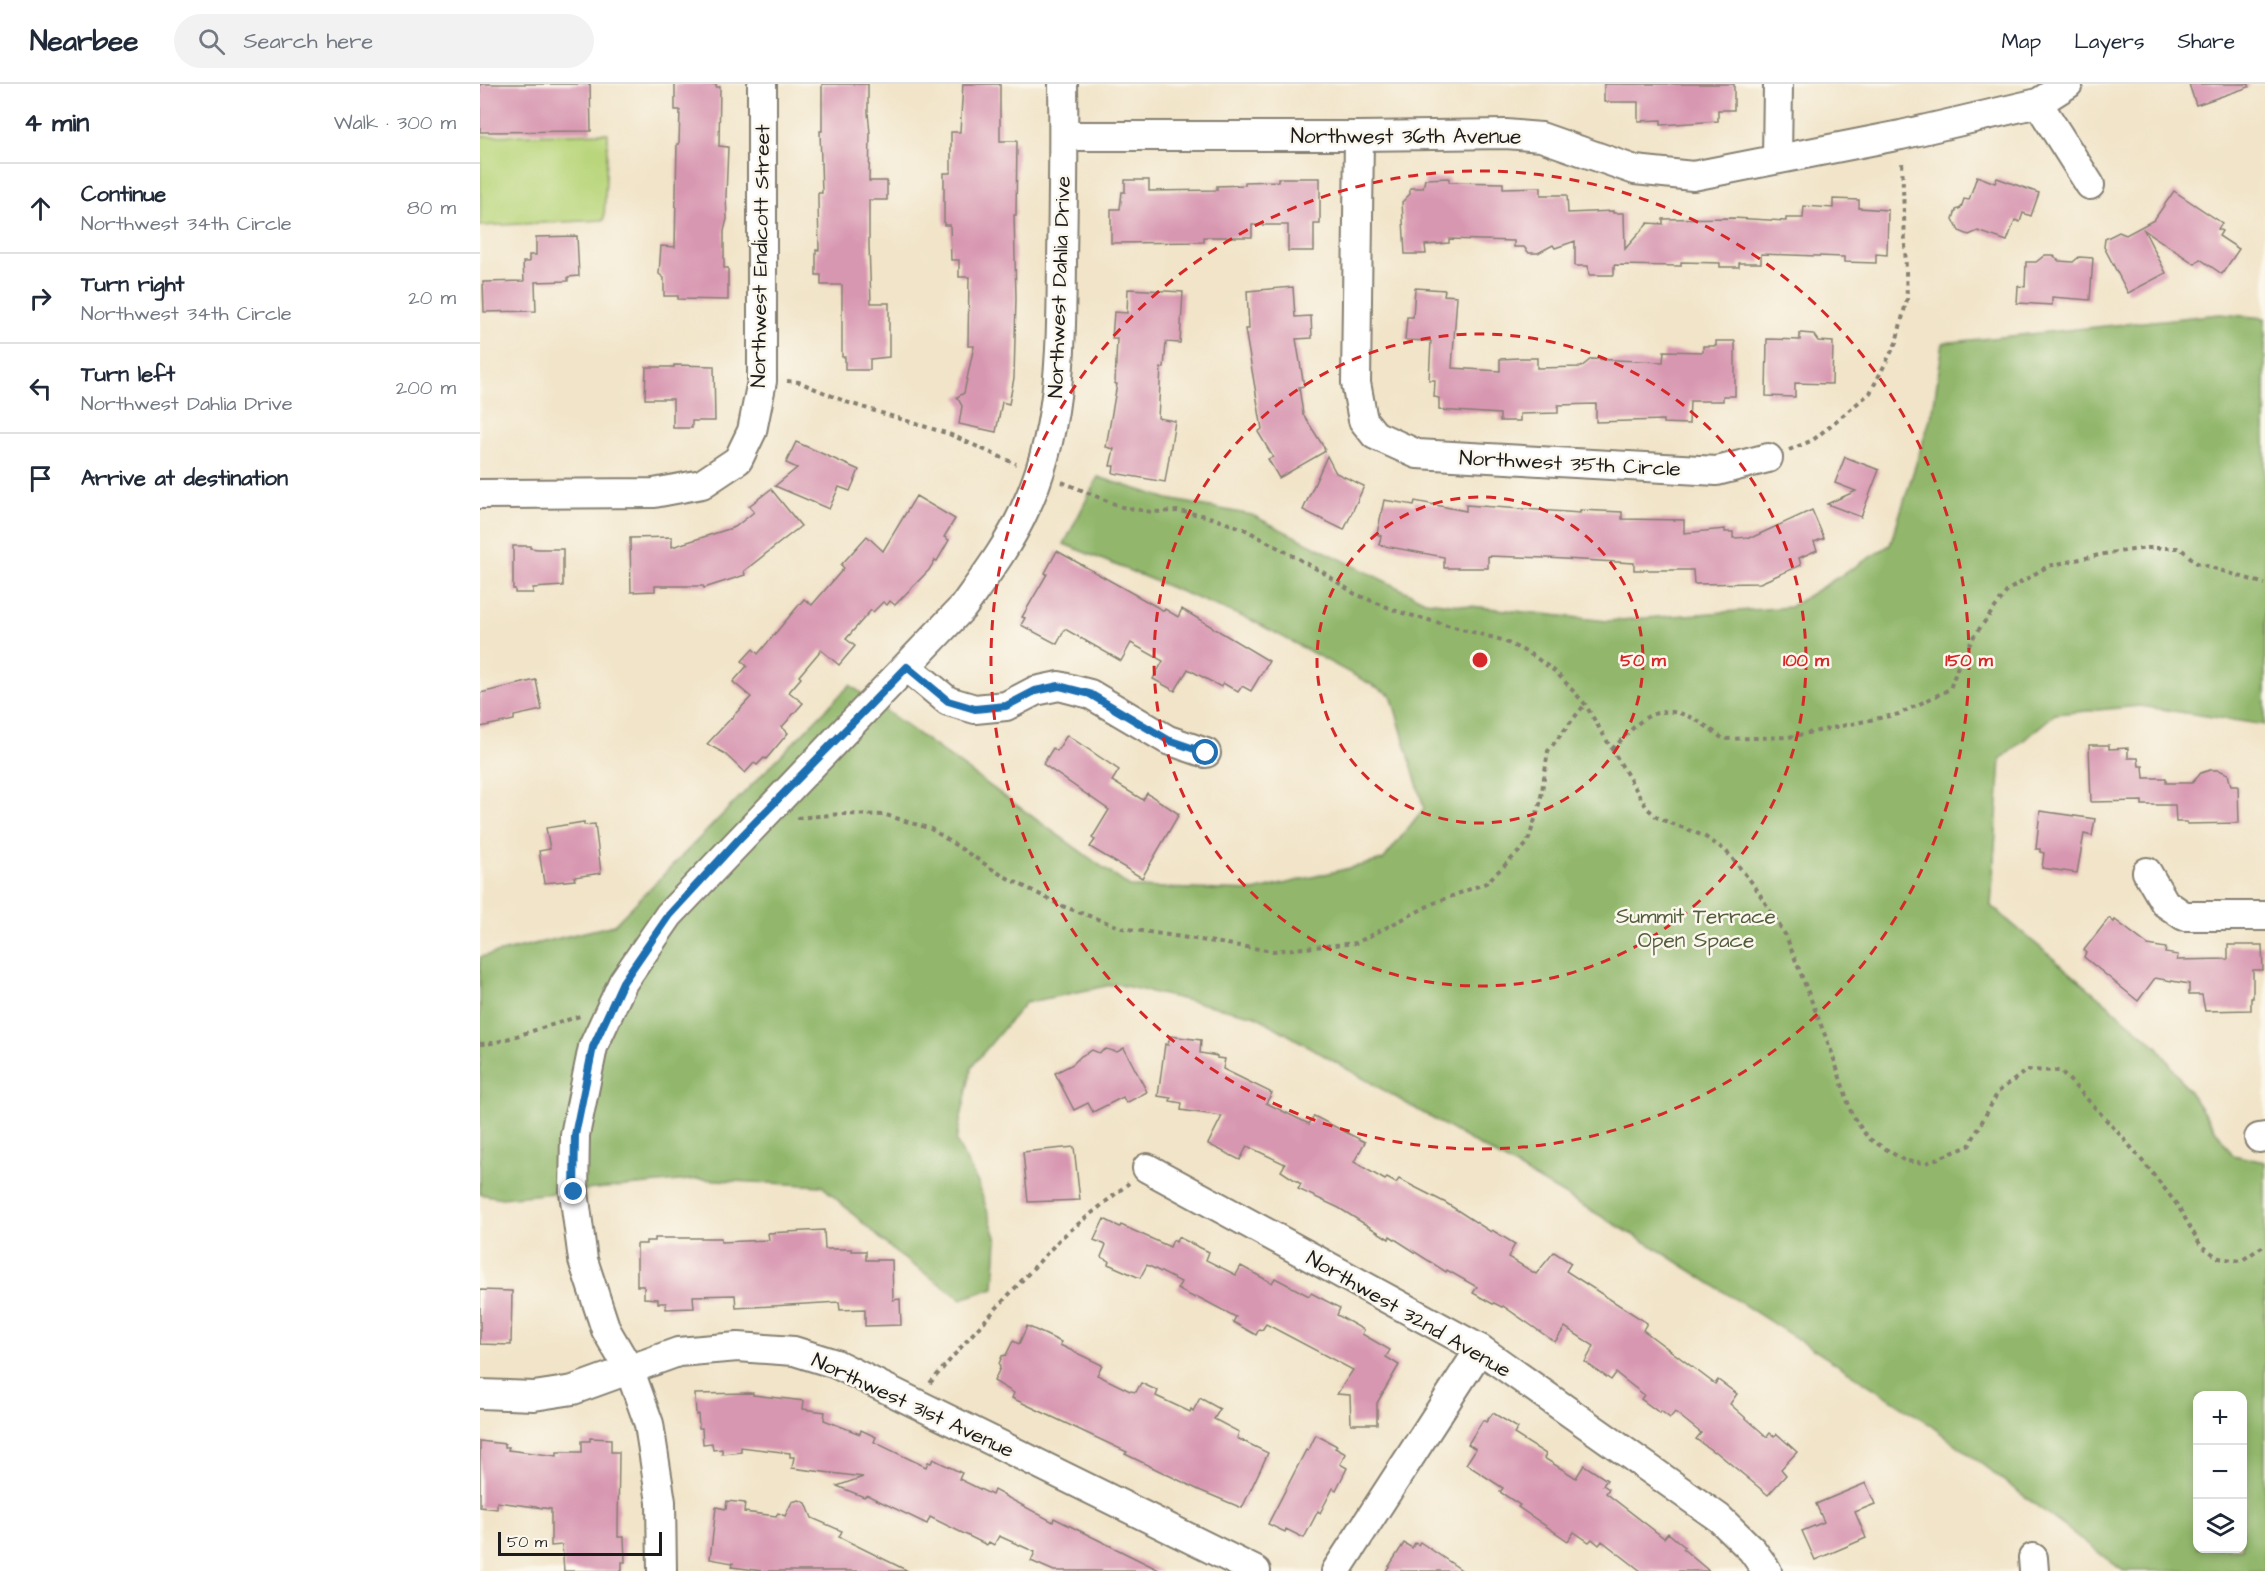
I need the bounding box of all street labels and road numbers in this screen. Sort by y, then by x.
street label: Northwest 36th Avenue [1291,122,1521,151]
street label: Northwest Endicott Street [744,124,777,388]
street label: Northwest Dahlia Drive [1041,176,1078,399]
street label: Northwest 35th Circle [1459,443,1681,484]
street label: Northwest 32nd Avenue [1301,1244,1516,1385]
street label: Northwest 31st Avenue [807,1346,1019,1465]

